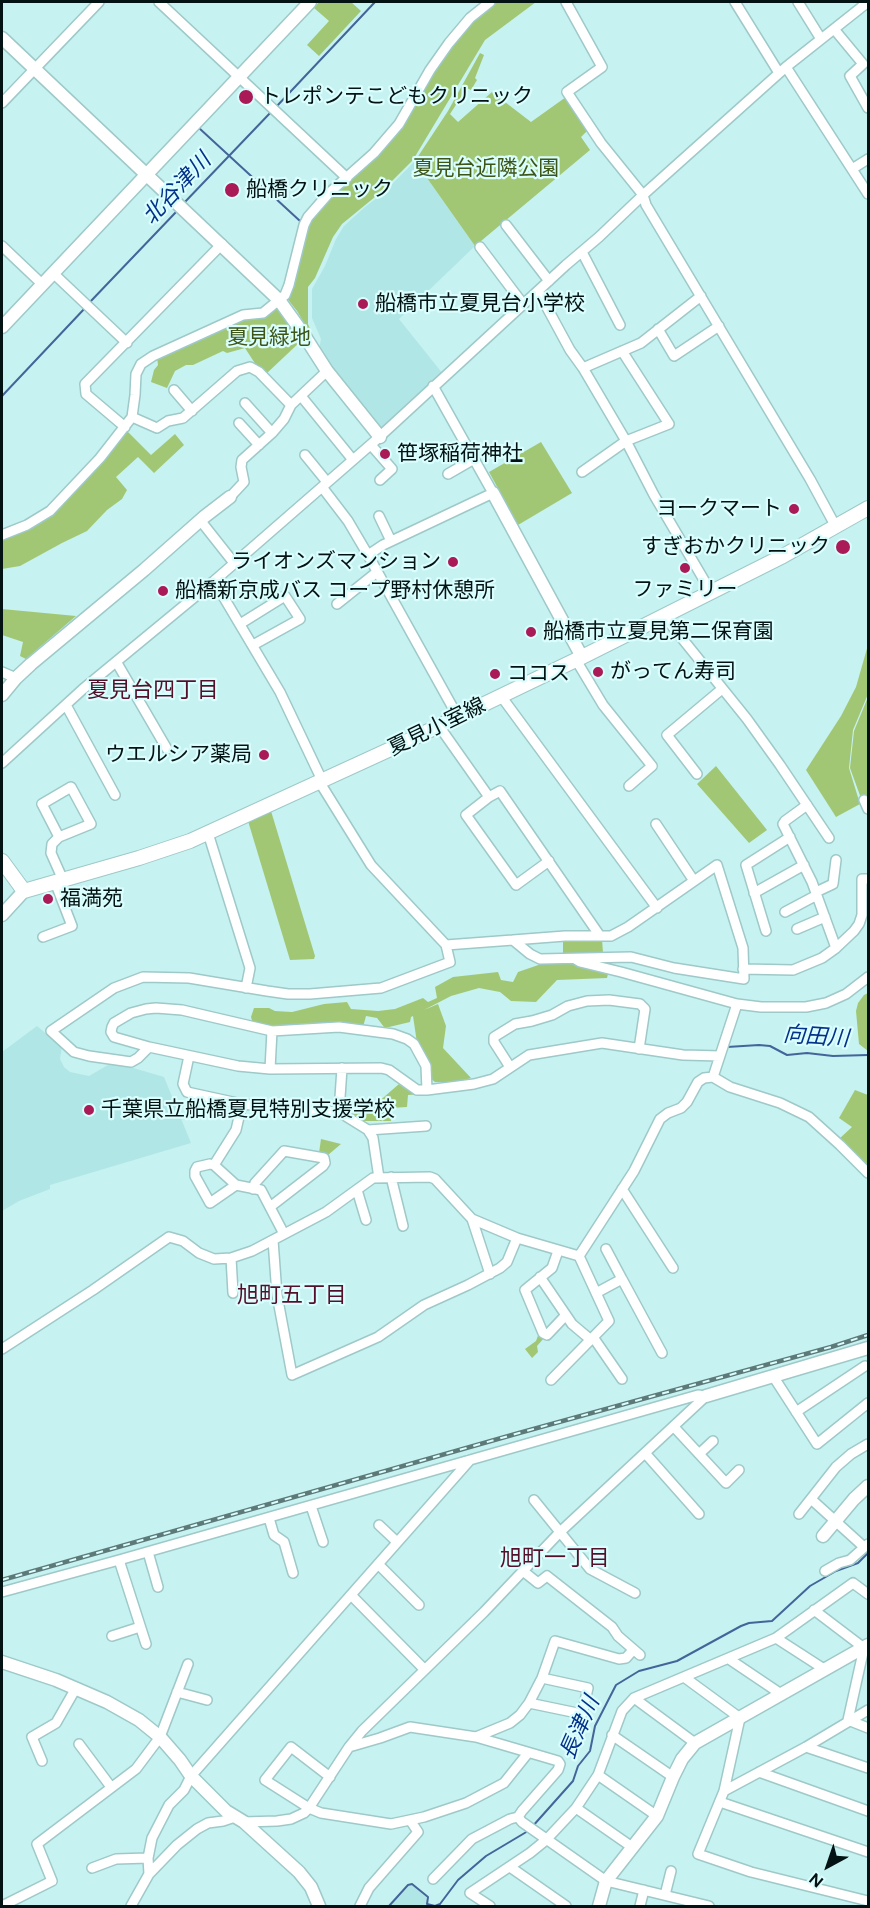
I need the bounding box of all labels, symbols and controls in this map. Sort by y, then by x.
place label: トレポンテこどもクリニック [260,84,533,110]
marker: トレポンテこどもクリニック [237,88,255,106]
water label: 北谷津川 [137,148,217,230]
park label: 夏見台近隣公園 [413,156,559,182]
place label: 船橋クリニック [246,177,393,203]
marker: 船橋クリニック [223,181,241,199]
place label: 船橋市立夏見台小学校 [375,291,585,317]
marker: 船橋市立夏見台小学校 [356,297,370,311]
park label: 夏見緑地 [227,325,311,351]
place label: 笹塚稲荷神社 [397,441,523,467]
marker: 笹塚稲荷神社 [378,447,392,461]
place label: ヨークマート [656,496,782,522]
marker: ヨークマート [787,502,801,516]
place label: すぎおかクリニック [641,534,830,560]
marker: すぎおかクリニック [834,538,852,556]
place label: ライオンズマンション [231,549,441,575]
marker: ライオンズマンション [446,555,460,569]
marker: ファミリー [678,561,692,575]
place label: ファミリー [633,577,737,603]
place label: 船橋新京成バス コープ野村休憩所 [175,578,495,604]
marker: 船橋新京成バス コープ野村休憩所 [156,584,170,598]
place label: 船橋市立夏見第二保育園 [543,619,774,645]
marker: 船橋市立夏見第二保育園 [524,625,538,639]
place label: がってん寿司 [610,659,736,685]
place label: ココス [507,661,570,687]
marker: がってん寿司 [591,665,605,679]
marker: ココス [488,667,502,681]
district label: 夏見台四丁目 [87,678,219,704]
street label: 夏見小室線 [384,693,490,761]
place label: ウエルシア薬局 [105,742,252,768]
marker: ウエルシア薬局 [257,748,271,762]
place label: 福満苑 [60,886,123,912]
marker: 福満苑 [41,892,55,906]
water label: 向田川 [782,1022,850,1052]
place label: 千葉県立船橋夏見特別支援学校 [101,1097,395,1123]
marker: 千葉県立船橋夏見特別支援学校 [82,1103,96,1117]
district label: 旭町五丁目 [237,1283,347,1309]
district label: 旭町一丁目 [500,1546,610,1572]
water label: 長津川 [555,1692,605,1764]
north arrow [798,1836,858,1896]
text: N [805,1869,827,1891]

